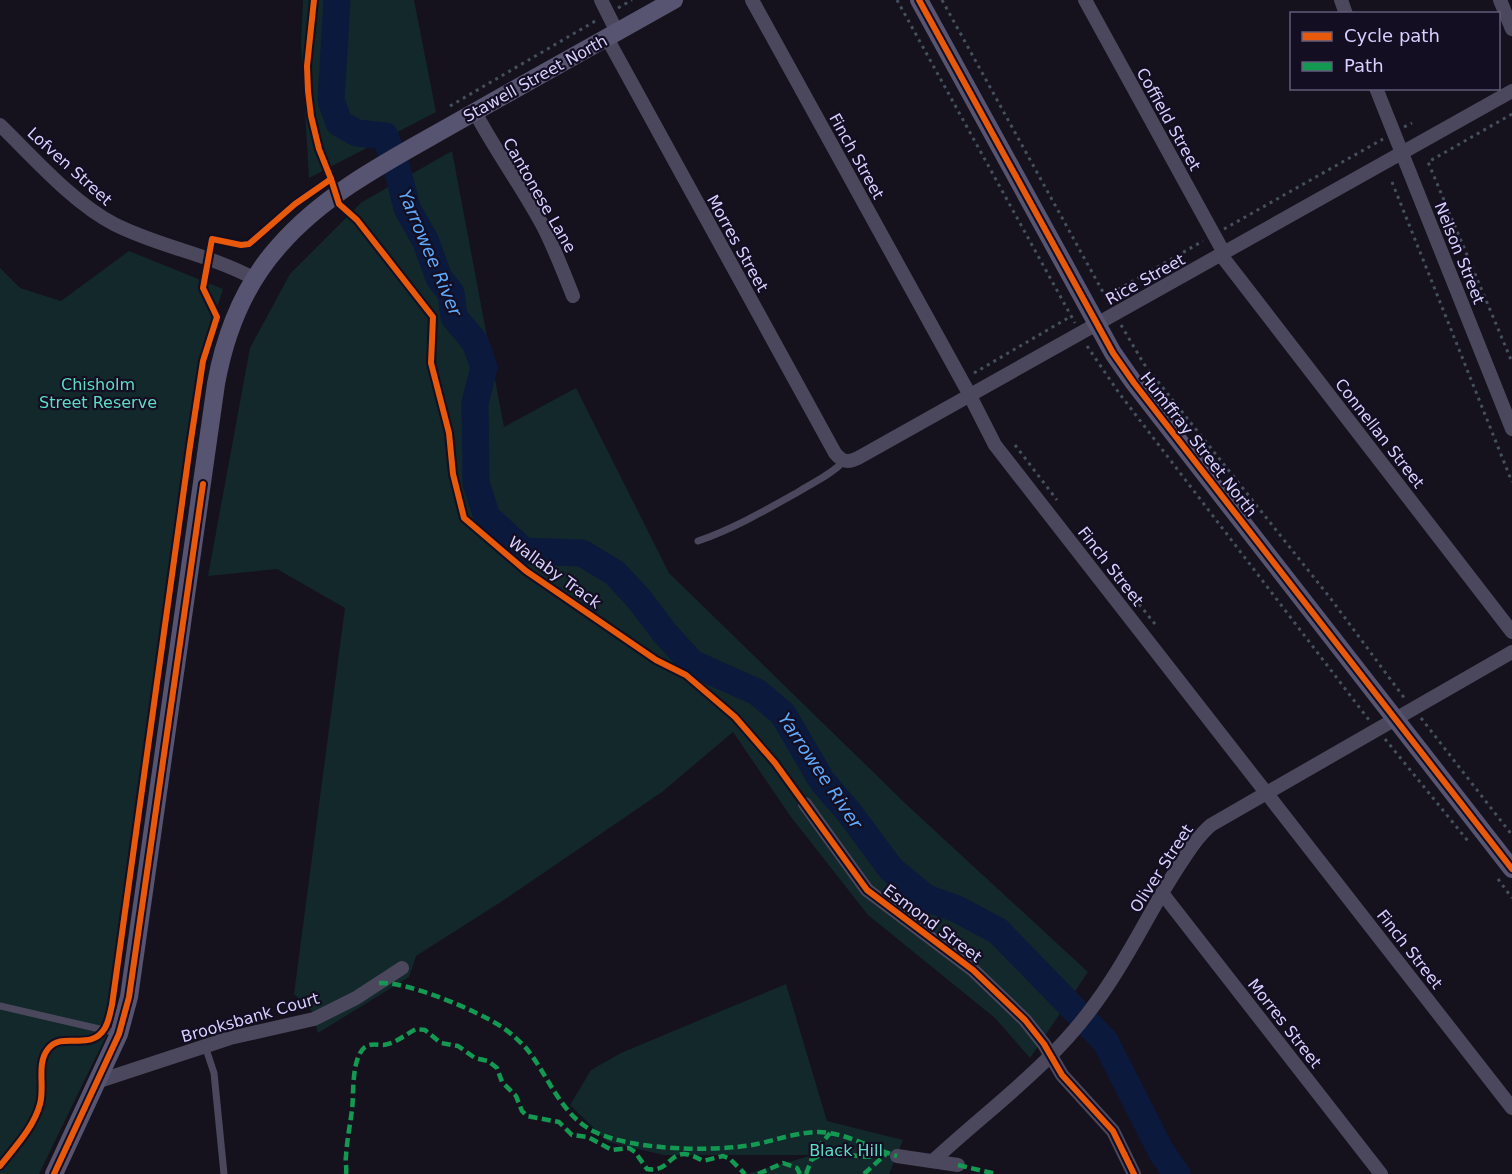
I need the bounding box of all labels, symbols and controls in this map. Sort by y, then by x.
legend [1290,12,1500,90]
text: Cycle path [1344,25,1440,46]
street label: Stawell Street North [460,31,611,126]
text: Path [1344,55,1384,76]
street label: Coffield Street [1132,65,1205,174]
street label: Finch Street [825,110,888,203]
street label: Lofven Street [23,123,116,209]
street label: Cantonese Lane [499,135,580,256]
water label: Yarrowee River [394,186,467,321]
street label: Morres Street [703,191,772,295]
street label: Nelson Street [1430,199,1489,307]
street label: Rice Street [1102,250,1188,309]
street label: Humffray Street North [1136,368,1261,520]
park label: Chisholm Street Reserve [39,375,157,412]
street label: Connellan Street [1331,375,1428,492]
street label: Finch Street [1074,523,1147,610]
street label: Wallaby Track [505,532,605,613]
water label: Yarrowee River [774,709,868,834]
street label: Oliver Street [1126,821,1197,916]
street label: Esmond Street [880,880,985,966]
street label: Finch Street [1373,906,1446,993]
street label: Morres Street [1244,975,1325,1072]
street label: Brooksbank Court [179,989,321,1046]
park label: Black Hill [809,1141,883,1160]

